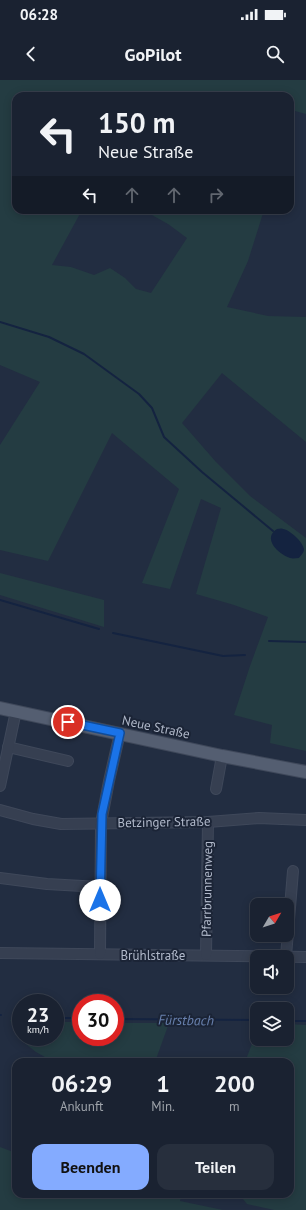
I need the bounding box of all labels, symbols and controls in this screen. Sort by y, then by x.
text: 06:28 [20,5,58,24]
icon: back [20,43,42,65]
text: GoPilot [124,43,182,66]
icon: search [264,43,286,65]
text: 150 m [98,104,175,141]
icon: left [32,108,84,160]
text: Neue Straße [98,140,193,163]
icon: left [79,184,101,206]
icon: ahead [121,184,143,206]
icon: ahead [163,184,185,206]
icon: right [205,184,227,206]
pin [51,705,85,739]
icon: arrive [57,711,79,733]
street label: Neue Straße [121,712,191,742]
street label: Betzinger Straße [117,813,211,831]
street label: Pfarrbrunnenweg [198,841,216,937]
position arrow [79,879,121,921]
north arrow [250,898,294,942]
map controls [250,898,294,1046]
street label: Brühlstraße [121,947,185,964]
button: sound [250,950,294,994]
speed limit sign: 30 [72,994,124,1046]
text: 23 [27,1002,49,1028]
button: layers [250,1002,294,1046]
water label: Fürstbach [158,1011,214,1029]
text: km/h [27,1023,49,1036]
text: 06:29 [51,1068,112,1099]
text: 1 [156,1068,170,1099]
text: 200 [214,1068,255,1099]
text: Ankunft [60,1098,103,1115]
text: Min. [151,1098,175,1115]
text: m [229,1098,240,1115]
button: Beenden [32,1144,149,1190]
button: Teilen [157,1144,274,1190]

